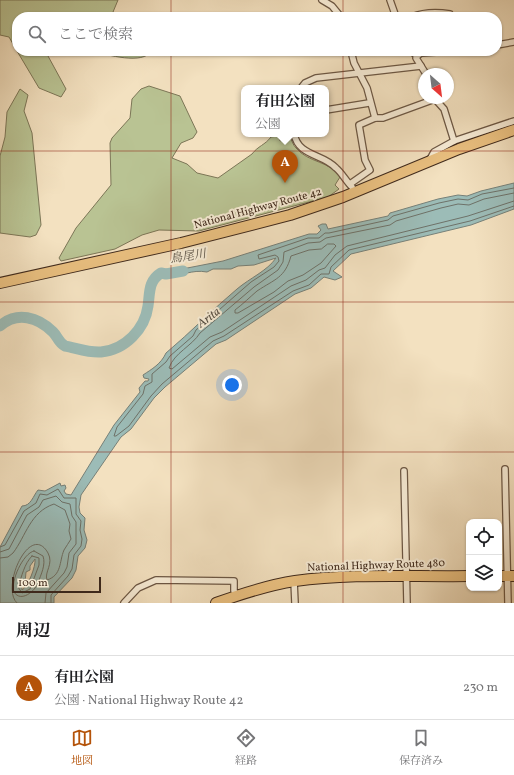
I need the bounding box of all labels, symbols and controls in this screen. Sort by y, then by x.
search box [12,12,502,56]
icon: search [26,23,48,45]
text: ここで検索 [58,25,133,46]
north arrow [418,68,454,104]
popup [241,85,329,137]
text: 有田公園 [255,92,315,113]
text: 公園 [255,116,281,134]
pin: A [272,150,298,183]
street label: National Highway Route 42 [192,185,324,233]
water label: 鳥尾川 [169,246,209,268]
water label: Arita [193,304,224,332]
your location [222,375,242,395]
map controls [466,519,502,591]
button: locate [466,519,502,555]
button: layers [466,555,502,591]
street label: National Highway Route 480 [307,556,446,576]
scale bar [12,575,101,594]
text: 100 m [18,576,48,591]
text: 周辺 [16,620,50,643]
text: 有田公園 [54,668,114,689]
text: A [24,679,34,697]
text: 230 m [463,679,498,697]
text: 公園 · National Highway Route 42 [54,692,244,710]
tab: 地図 [71,727,93,769]
tab: 経路 [235,727,257,769]
tab: 保存済み [399,727,443,769]

